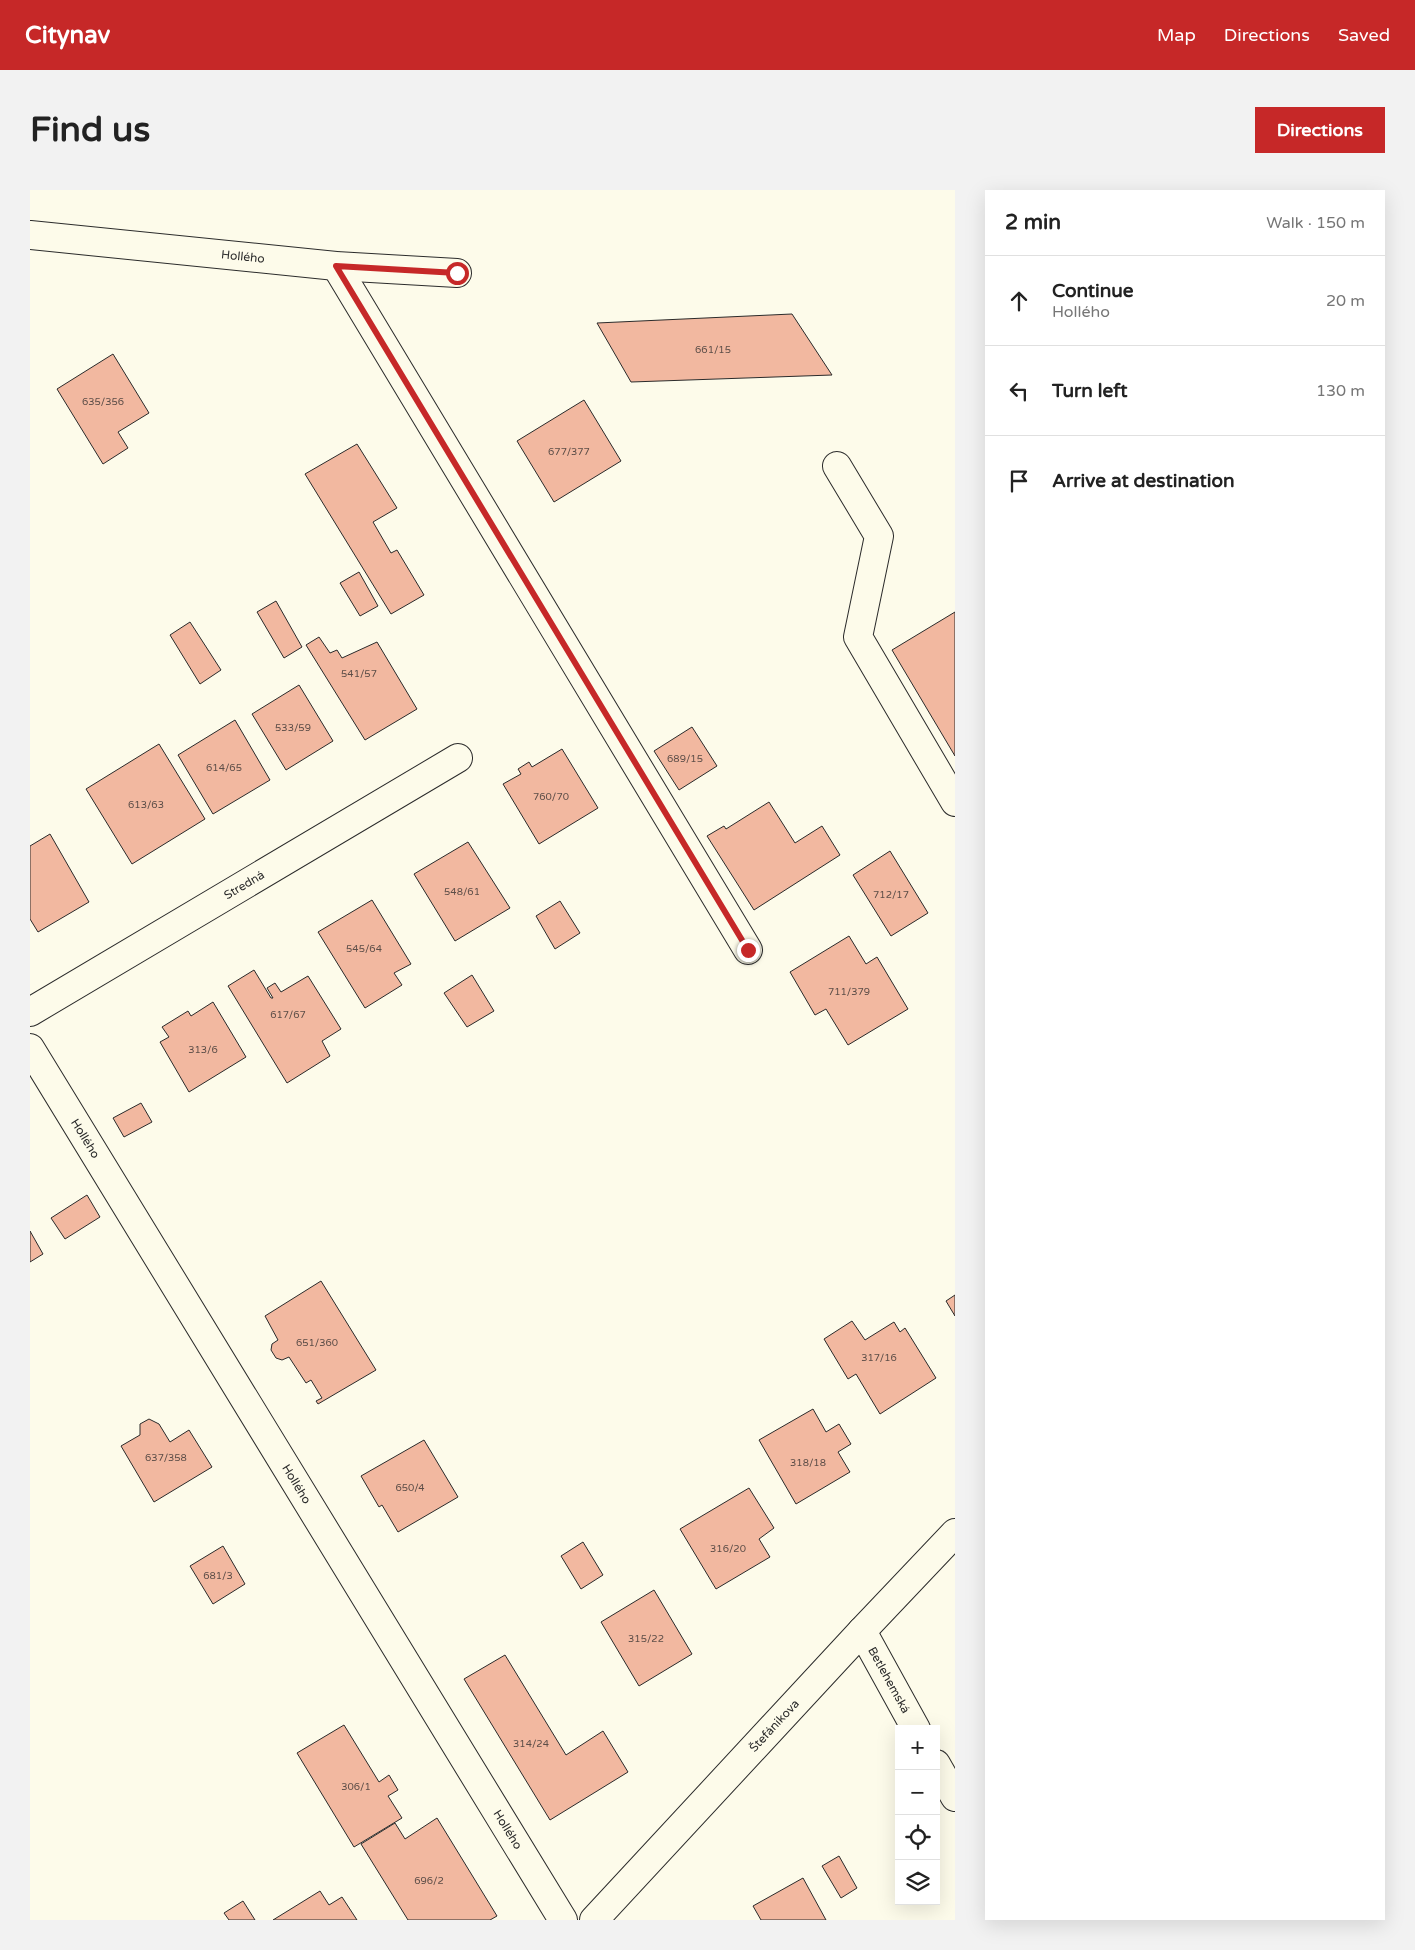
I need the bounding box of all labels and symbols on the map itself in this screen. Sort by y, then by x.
street label: Hollého [221,247,265,266]
route start [446,262,469,285]
house number: 661/15 [695,344,731,356]
house number: 635/356 [82,396,124,408]
house number: 677/377 [548,446,590,458]
house number: 541/57 [341,668,377,680]
house number: 533/59 [275,722,311,734]
house number: 689/15 [667,753,703,765]
house number: 614/65 [206,762,242,774]
house number: 760/70 [533,791,569,803]
house number: 613/63 [128,799,164,811]
street label: Stredná [221,868,267,902]
house number: 548/61 [444,886,480,898]
house number: 712/17 [873,889,909,901]
route end [737,939,760,962]
house number: 545/64 [346,943,382,955]
house number: 711/379 [828,986,870,998]
house number: 617/67 [270,1009,306,1021]
house number: 313/6 [188,1044,218,1056]
street label: Hollého [68,1116,103,1161]
house number: 651/360 [296,1337,338,1349]
house number: 317/16 [861,1352,897,1364]
house number: 637/358 [145,1452,187,1464]
house number: 318/18 [790,1457,826,1469]
street label: Hollého [279,1462,314,1506]
house number: 650/4 [396,1482,424,1494]
house number: 316/20 [710,1543,746,1555]
house number: 681/3 [203,1570,233,1582]
house number: 315/22 [628,1633,664,1645]
street label: Betlehemská [865,1644,913,1716]
street label: Štefánikova [746,1697,802,1755]
house number: 314/24 [513,1738,549,1750]
house number: 306/1 [341,1781,371,1793]
street label: Hollého [490,1807,525,1852]
house number: 696/2 [414,1875,444,1887]

